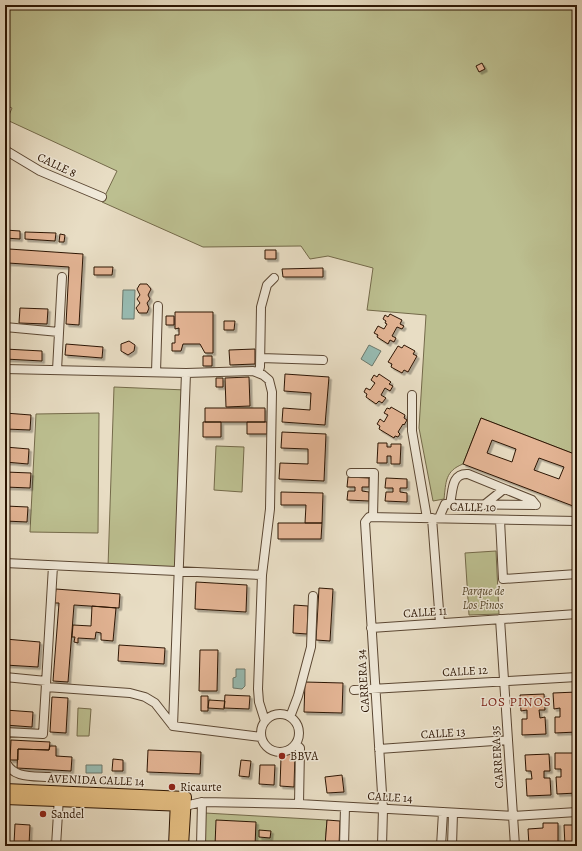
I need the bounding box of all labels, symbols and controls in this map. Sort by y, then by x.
street label: CALLE 8 [35,149,79,181]
street label: CALLE 10 [450,499,496,515]
park label: Parque de Los Pinos [462,583,505,613]
street label: CALLE 11 [403,602,447,622]
street label: CARRERA 34 [353,648,373,713]
street label: CALLE 12 [442,662,488,680]
district label: LOS PINOS [480,693,552,710]
street label: CALLE 13 [420,723,466,743]
street label: CARRERA 35 [487,725,507,789]
place label: BBVA [290,748,319,764]
marker: BBVA [277,751,287,761]
street label: AVENIDA CALLE 14 [46,770,145,790]
place label: Ricaurte [180,779,222,795]
marker: Ricaurte [167,782,177,792]
street label: CALLE 14 [367,788,414,806]
place label: Sandel [51,806,84,822]
marker: Sandel [38,809,48,819]

